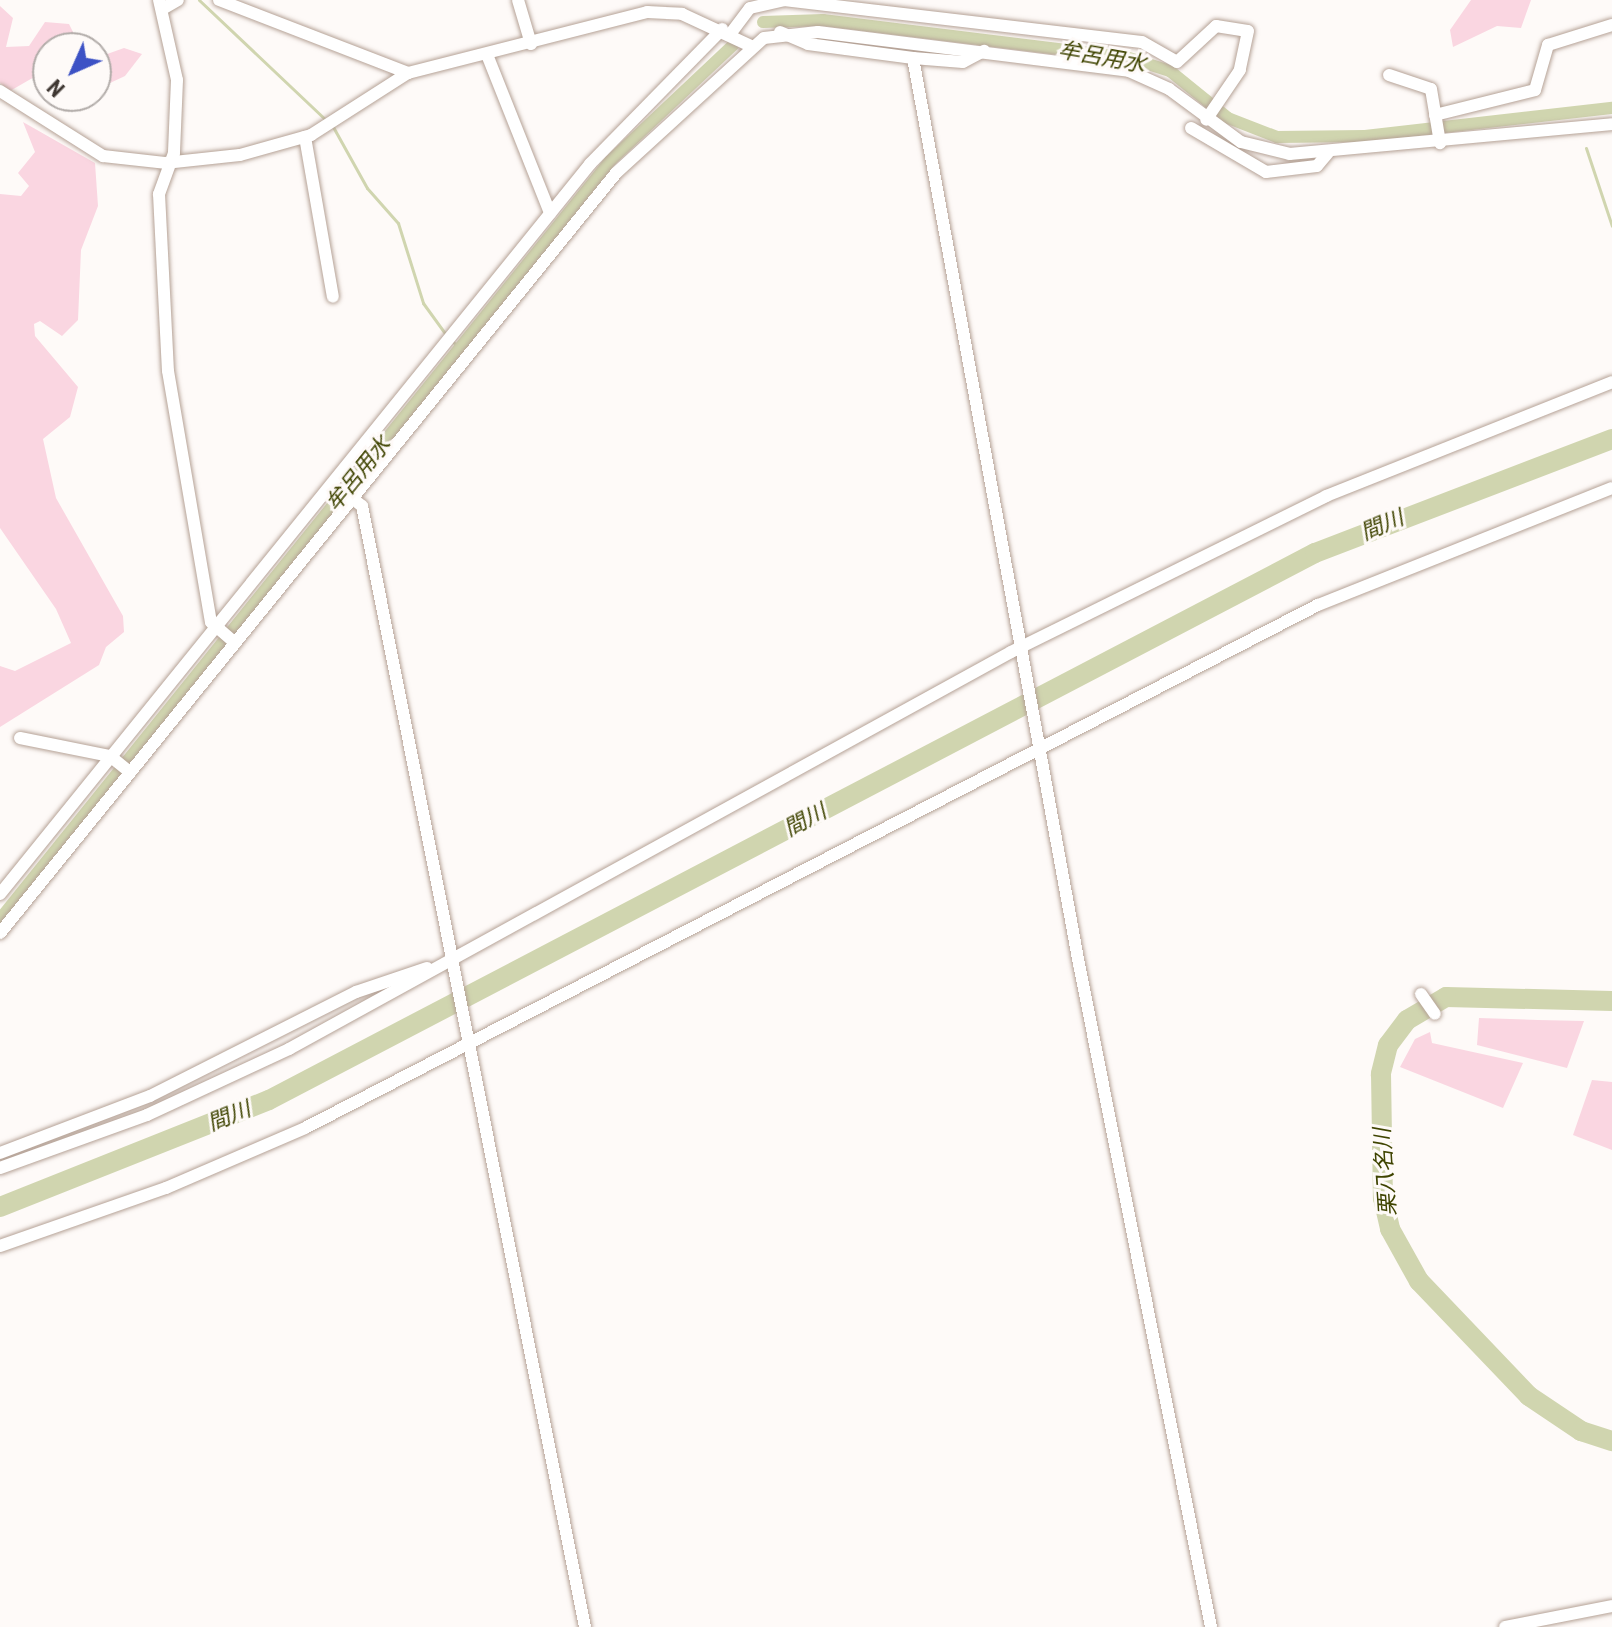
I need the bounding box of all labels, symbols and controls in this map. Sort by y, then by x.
north arrow [32,32,112,112]
water label: 牟呂用水 [1056,36,1148,78]
text: N [42,74,70,102]
water label: 牟呂用水 [320,431,396,517]
water label: 間川 [1357,504,1407,546]
water label: 間川 [779,798,831,842]
water label: 間川 [204,1096,254,1136]
water label: 栗八名川 [1369,1127,1401,1217]

